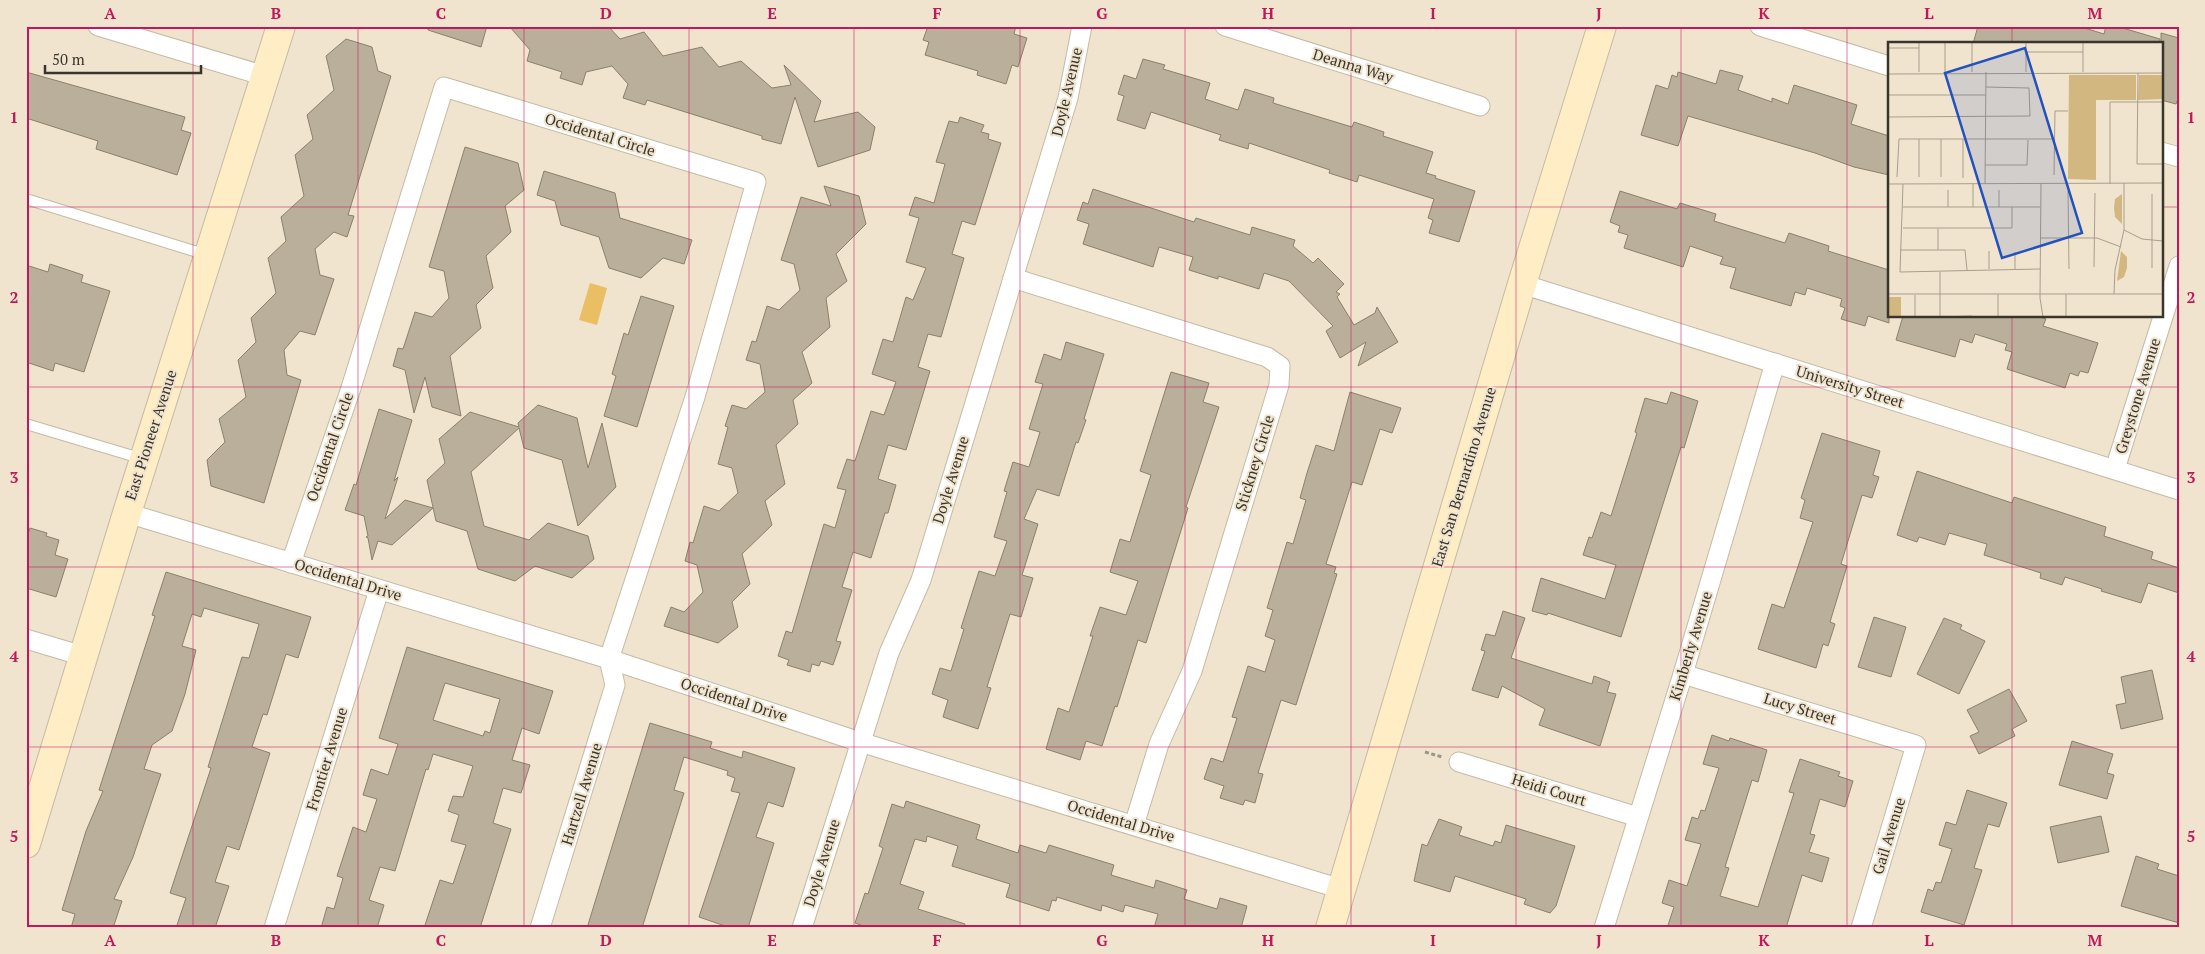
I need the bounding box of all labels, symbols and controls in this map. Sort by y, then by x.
text: A [104,2,116,24]
text: B [271,2,281,24]
text: C [436,2,446,24]
text: D [600,2,612,24]
text: E [767,2,777,24]
text: F [932,2,942,24]
text: G [1096,2,1108,24]
text: H [1262,2,1274,24]
text: I [1430,2,1436,24]
text: J [1596,2,1602,24]
text: K [1758,2,1770,24]
text: L [1924,2,1934,24]
text: M [2088,2,2103,24]
scale bar [45,42,201,74]
inset map [1888,42,2162,318]
street label: Deanna Way [1311,43,1396,87]
street label: Doyle Avenue [1046,45,1086,138]
text: 50 m [52,49,85,69]
text: 1 [9,106,19,128]
text: 1 [2186,106,2196,128]
street label: Occidental Circle [543,108,658,160]
text: 2 [9,286,19,308]
text: 2 [2186,286,2196,308]
street label: Greystone Avenue [2110,335,2164,456]
street label: University Street [1794,360,1907,412]
street label: East Pioneer Avenue [120,367,181,502]
street label: East San Bernardino Avenue [1426,384,1500,569]
street label: Occidental Circle [301,389,357,504]
street label: Stickney Circle [1230,412,1278,513]
street label: Doyle Avenue [927,433,973,526]
text: 3 [9,466,19,488]
text: 3 [2186,466,2196,488]
street label: Occidental Drive [292,553,404,605]
street label: Kimberly Avenue [1664,589,1716,703]
text: 4 [9,645,19,667]
text: 4 [2186,645,2196,667]
street label: Occidental Drive [678,672,790,726]
street label: Lucy Street [1761,688,1840,729]
street label: Frontier Avenue [301,705,351,813]
street label: Hartzell Avenue [556,740,606,847]
street label: Heidi Court [1510,768,1589,810]
street label: Occidental Drive [1065,794,1177,846]
street label: Gail Avenue [1867,795,1909,877]
street label: Doyle Avenue [798,816,844,909]
text: 5 [9,825,19,847]
text: 5 [2186,825,2196,847]
text: A [104,929,116,951]
text: B [271,929,281,951]
text: C [436,929,446,951]
text: D [600,929,612,951]
text: E [767,929,777,951]
text: F [932,929,942,951]
text: G [1096,929,1108,951]
text: H [1262,929,1274,951]
text: I [1430,929,1436,951]
text: J [1596,929,1602,951]
text: K [1758,929,1770,951]
text: L [1924,929,1934,951]
text: M [2088,929,2103,951]

